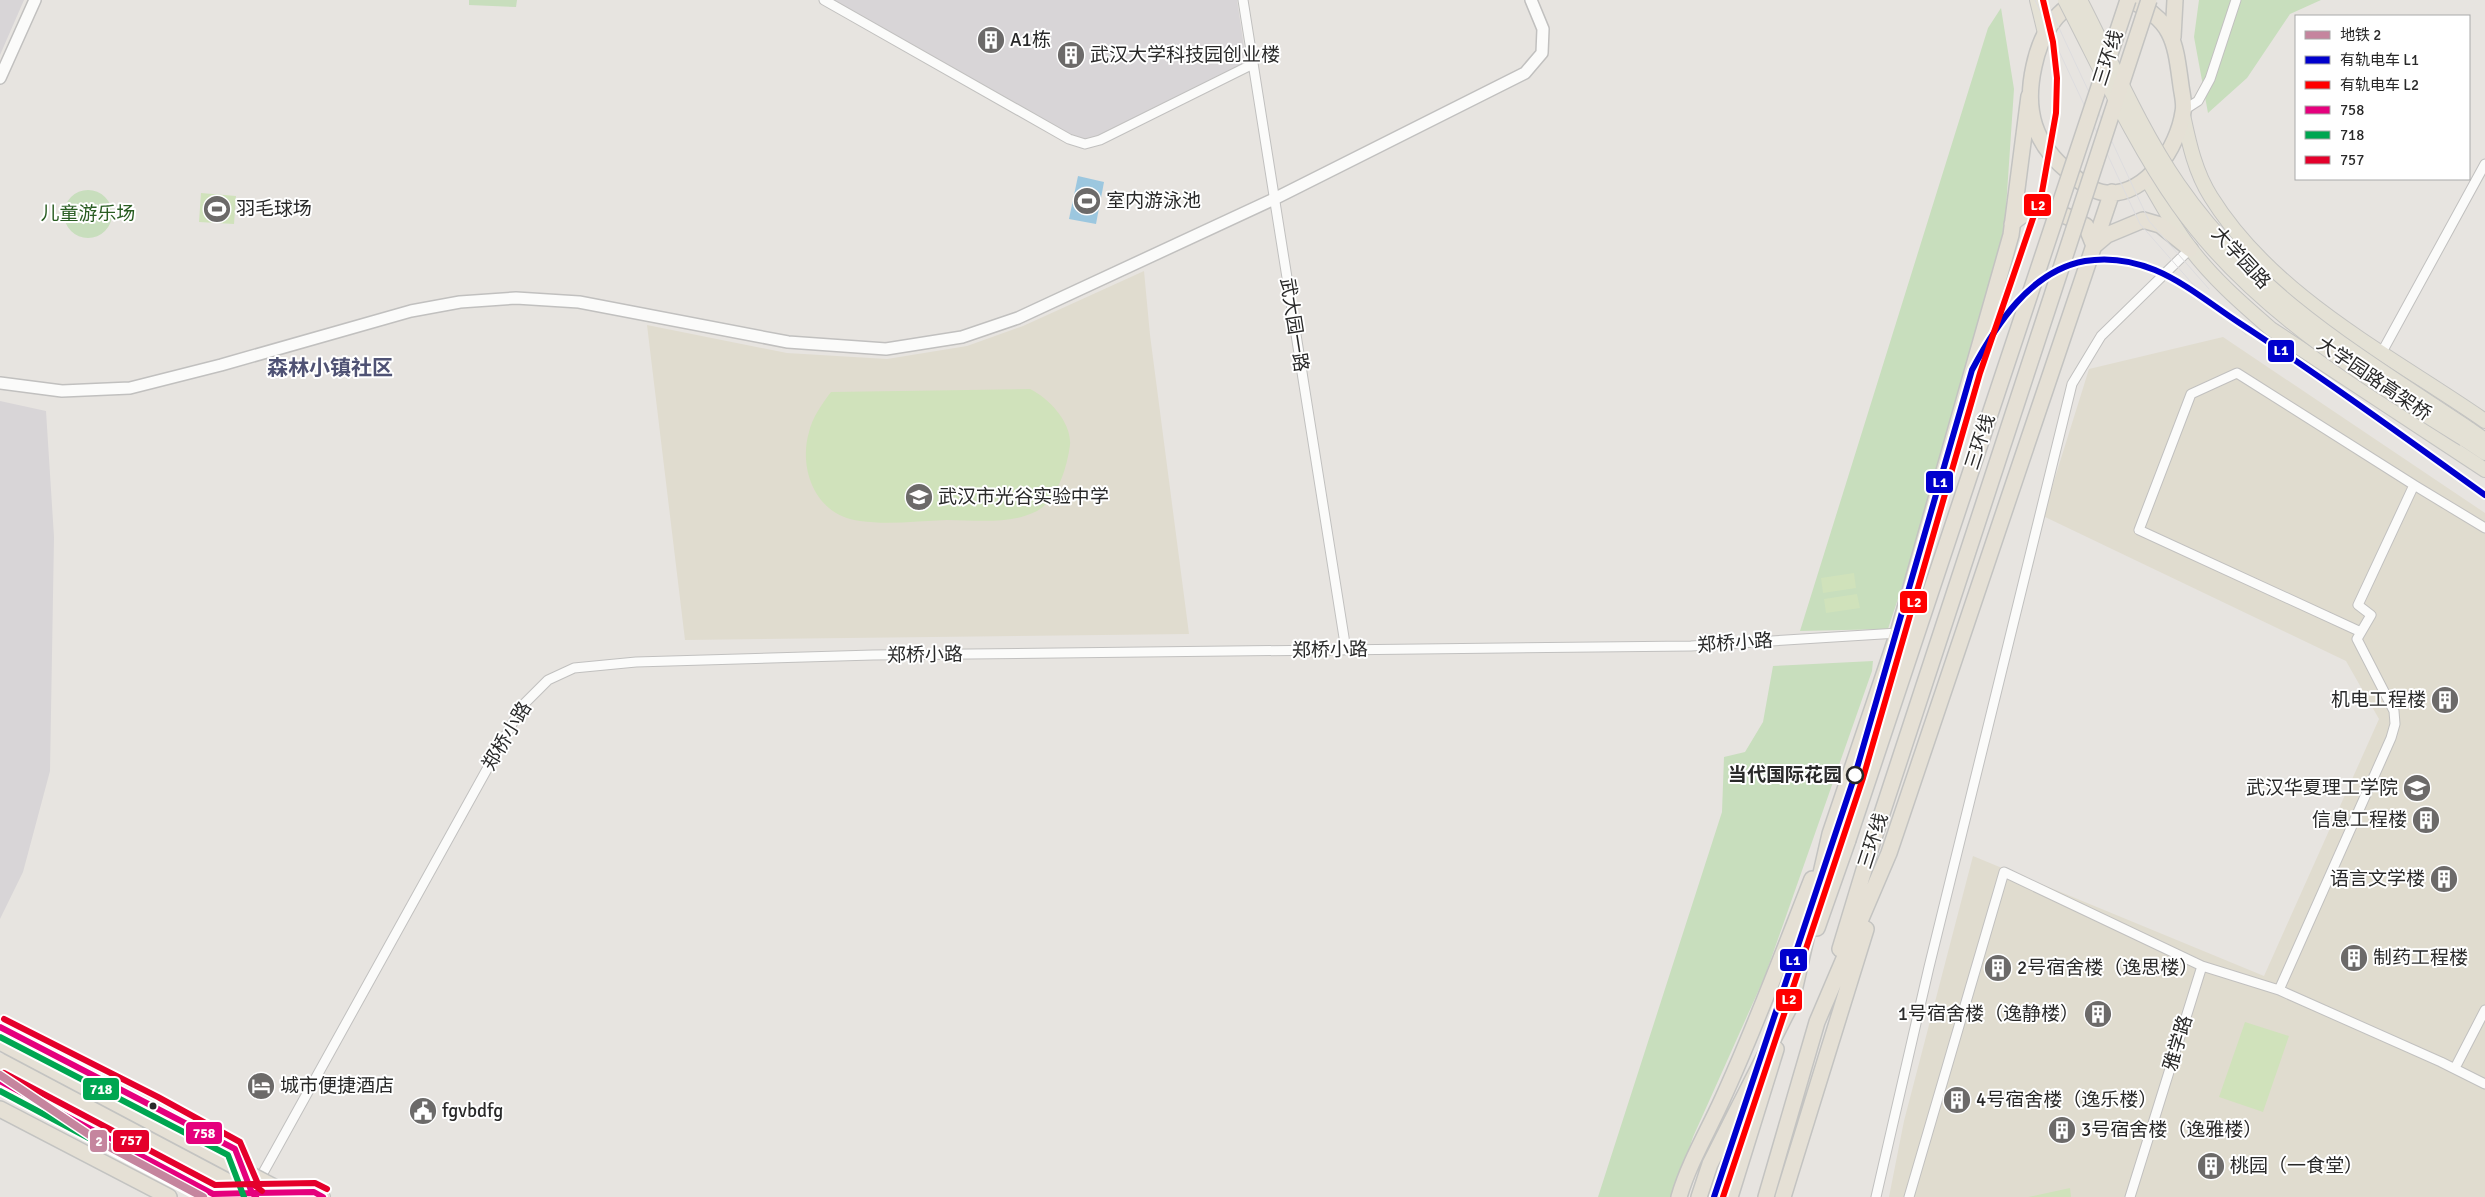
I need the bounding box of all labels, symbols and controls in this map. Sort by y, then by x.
legend [2295,15,2470,180]
building icon: A1栋 [976,25,1006,55]
text: 地铁 2 [2340,26,2381,44]
street label: 三环线 [2088,27,2128,89]
place label: A1栋 [1010,28,1051,52]
building icon: 武汉大学科技园创业楼 [1056,40,1086,70]
place label: 武汉大学科技园创业楼 [1090,43,1280,67]
text: 有轨电车 L1 [2340,51,2419,69]
text: 有轨电车 L2 [2340,76,2419,94]
text: 758 [2340,101,2364,119]
text: 718 [2340,126,2364,144]
text: 757 [2340,151,2364,169]
sports icon: 室内游泳池 [1072,186,1102,216]
place label: 室内游泳池 [1106,189,1201,213]
line badge: L2 [2023,193,2052,217]
sports icon: 羽毛球场 [202,194,232,224]
place label: 羽毛球场 [236,197,312,221]
text: L2 [2031,197,2045,214]
park label: 儿童游乐场 [40,202,136,226]
street label: 大学园路 [2206,222,2276,294]
street label: 武大园一路 [1275,276,1313,374]
street label: 大学园路高架桥 [2312,332,2436,426]
line badge: L1 [2267,339,2295,363]
text: L1 [2274,342,2289,359]
district label: 森林小镇社区 [267,355,393,381]
street label: 三环线 [1960,411,2000,473]
line badge: L1 [1925,470,1954,494]
text: L1 [1933,474,1948,491]
school or university icon: 武汉市光谷实验中学 [904,482,934,512]
place label: 武汉市光谷实验中学 [938,485,1109,509]
line badge: L2 [1899,590,1928,614]
text: L2 [1907,594,1921,611]
street label: 郑桥小路 [1696,628,1774,658]
street label: 郑桥小路 [1292,637,1368,663]
street label: 郑桥小路 [887,642,963,668]
building icon: 机电工程楼 [2430,685,2460,715]
place label: 机电工程楼 [2331,688,2426,712]
street label: 郑桥小路 [477,697,537,775]
place label: 当代国际花园 [1728,763,1842,787]
marker: 当代国际花园 [1846,766,1864,784]
school or university icon: 武汉华夏理工学院 [2402,773,2432,803]
place label: 武汉华夏理工学院 [2246,776,2398,800]
building icon: 信息工程楼 [2411,805,2441,835]
place label: 信息工程楼 [2312,808,2407,832]
street label: 三环线 [1853,810,1893,872]
building icon: 语言文学楼 [2429,864,2459,894]
place label: 语言文学楼 [2330,867,2425,891]
building icon: 制药工程楼 [2339,943,2369,973]
place label: 制药工程楼 [2373,946,2468,970]
line badge: L1 [1779,948,1808,972]
text: L1 [1786,952,1801,969]
building icon: 2号宿舍楼（逸思楼） [1983,953,2013,983]
place label: 2号宿舍楼（逸思楼） [2017,956,2198,980]
line badge: L2 [1775,988,1803,1012]
text: L2 [1782,991,1796,1008]
building icon: 1号宿舍楼（逸静楼） [2083,999,2113,1029]
place label: 1号宿舍楼（逸静楼） [1898,1002,2079,1026]
street label: 雅学路 [2158,1012,2198,1074]
hotel icon: 城市便捷酒店 [246,1071,276,1101]
place label: 城市便捷酒店 [280,1074,394,1098]
line badge: 718 [82,1077,120,1101]
text: 718 [90,1081,113,1098]
building icon: 4号宿舍楼（逸乐楼） [1942,1085,1972,1115]
place label: 4号宿舍楼（逸乐楼） [1976,1088,2157,1112]
public building icon: fgvbdfg [408,1096,438,1126]
place label: fgvbdfg [442,1099,503,1123]
unlabelled marker [148,1101,158,1111]
building icon: 3号宿舍楼（逸雅楼） [2047,1115,2077,1145]
place label: 3号宿舍楼（逸雅楼） [2081,1118,2262,1142]
line badge: 758 [185,1121,223,1145]
text: 758 [193,1125,216,1142]
line badge: 2 [89,1129,108,1153]
line badge: 757 [112,1129,150,1153]
text: 757 [120,1132,143,1149]
text: 2 [95,1133,103,1150]
building icon: 桃园（一食堂） [2196,1151,2226,1181]
place label: 桃园（一食堂） [2230,1154,2363,1178]

